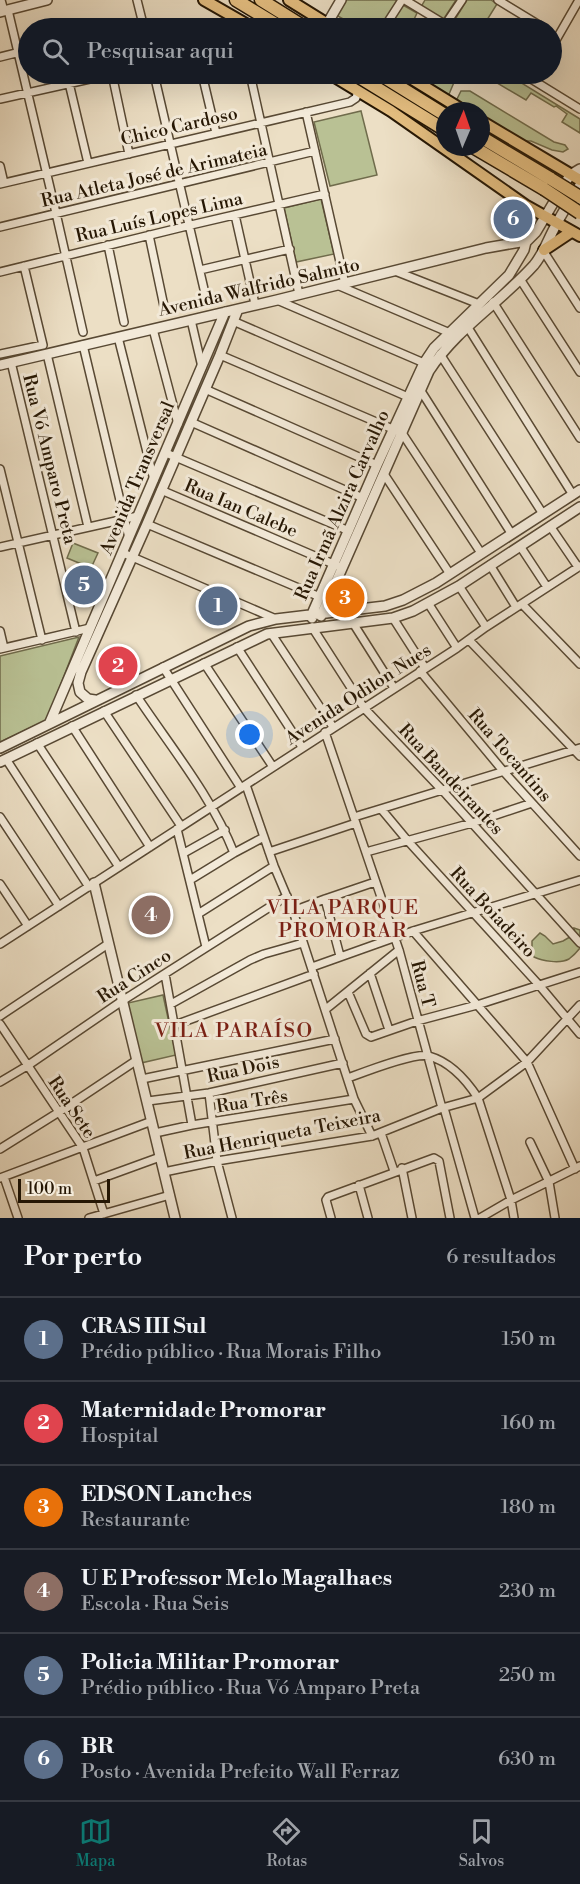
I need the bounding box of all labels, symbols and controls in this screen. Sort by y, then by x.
search box [18,18,562,84]
icon: search [39,35,72,68]
text: Pesquisar aqui [87,38,234,65]
street label: Chico Cardoso [118,102,240,151]
north arrow [436,102,490,156]
street label: Rua Atleta José de Arimateia [39,138,270,213]
street label: Rua Luís Lopes Lima [73,187,246,248]
pin: 6 [494,196,532,242]
street label: Avenida Walfrido Salmito [155,253,362,322]
street label: Rua Vó Amparo Preta [17,372,82,547]
street label: Avenida Transversal [94,397,180,559]
street label: Rua Irmã Alzira Carvalho [290,406,395,604]
street label: Rua Ian Calebe [181,474,301,543]
pin: 5 [64,562,104,608]
pin: 3 [326,576,364,620]
pin: 1 [198,584,238,628]
street label: Avenida Odilon Nues [280,639,436,751]
pin: 2 [98,644,138,688]
street label: Rua Tocantins [463,704,557,807]
street label: Rua Bandeirantes [393,719,508,840]
your location [235,720,264,749]
street label: Rua Boiadeiro [445,862,541,963]
pin: 4 [132,892,170,938]
district label: VILA PARQUE PROMORAR [265,896,420,944]
street label: Rua Cinco [93,944,176,1009]
street label: Rua T [405,958,440,1011]
district label: VILA PARAÍSO [153,1018,314,1044]
street label: Rua Dois [205,1051,282,1088]
street label: Rua Sete [42,1072,101,1143]
street label: Rua Três [215,1084,290,1118]
street label: Rua Henriqueta Teixeira [182,1104,384,1165]
scale bar [18,1176,110,1204]
text: 100 m [27,1179,72,1199]
text: Por perto [24,1241,142,1273]
text: 6 resultados [446,1245,556,1270]
text: CRAS III Sul [81,1313,206,1340]
text: 1 [39,1327,48,1352]
text: 150 m [501,1327,556,1352]
text: Prédio público · Rua Morais Filho [81,1340,382,1365]
text: Maternidade Promorar [81,1397,326,1424]
text: 2 [37,1411,50,1436]
text: 160 m [501,1411,556,1436]
text: Hospital [81,1424,158,1449]
text: EDSON Lanches [81,1481,252,1508]
text: 3 [37,1495,50,1520]
text: 180 m [501,1495,556,1520]
text: Restaurante [81,1508,190,1533]
text: U E Professor Melo Magalhaes [81,1565,392,1592]
text: 4 [37,1579,50,1604]
text: 230 m [499,1579,556,1604]
text: Escola · Rua Seis [81,1592,229,1617]
text: Policia Militar Promorar [81,1649,339,1676]
text: 5 [37,1663,50,1688]
text: 250 m [499,1663,556,1688]
text: Prédio público · Rua Vó Amparo Preta [81,1676,420,1701]
text: BR [81,1733,114,1760]
text: 6 [37,1747,50,1772]
text: 630 m [498,1747,556,1772]
text: Posto · Avenida Prefeito Wall Ferraz [81,1760,400,1785]
tab: Mapa [76,1815,115,1871]
tab: Rotas [267,1815,307,1871]
tab: Salvos [459,1815,504,1871]

